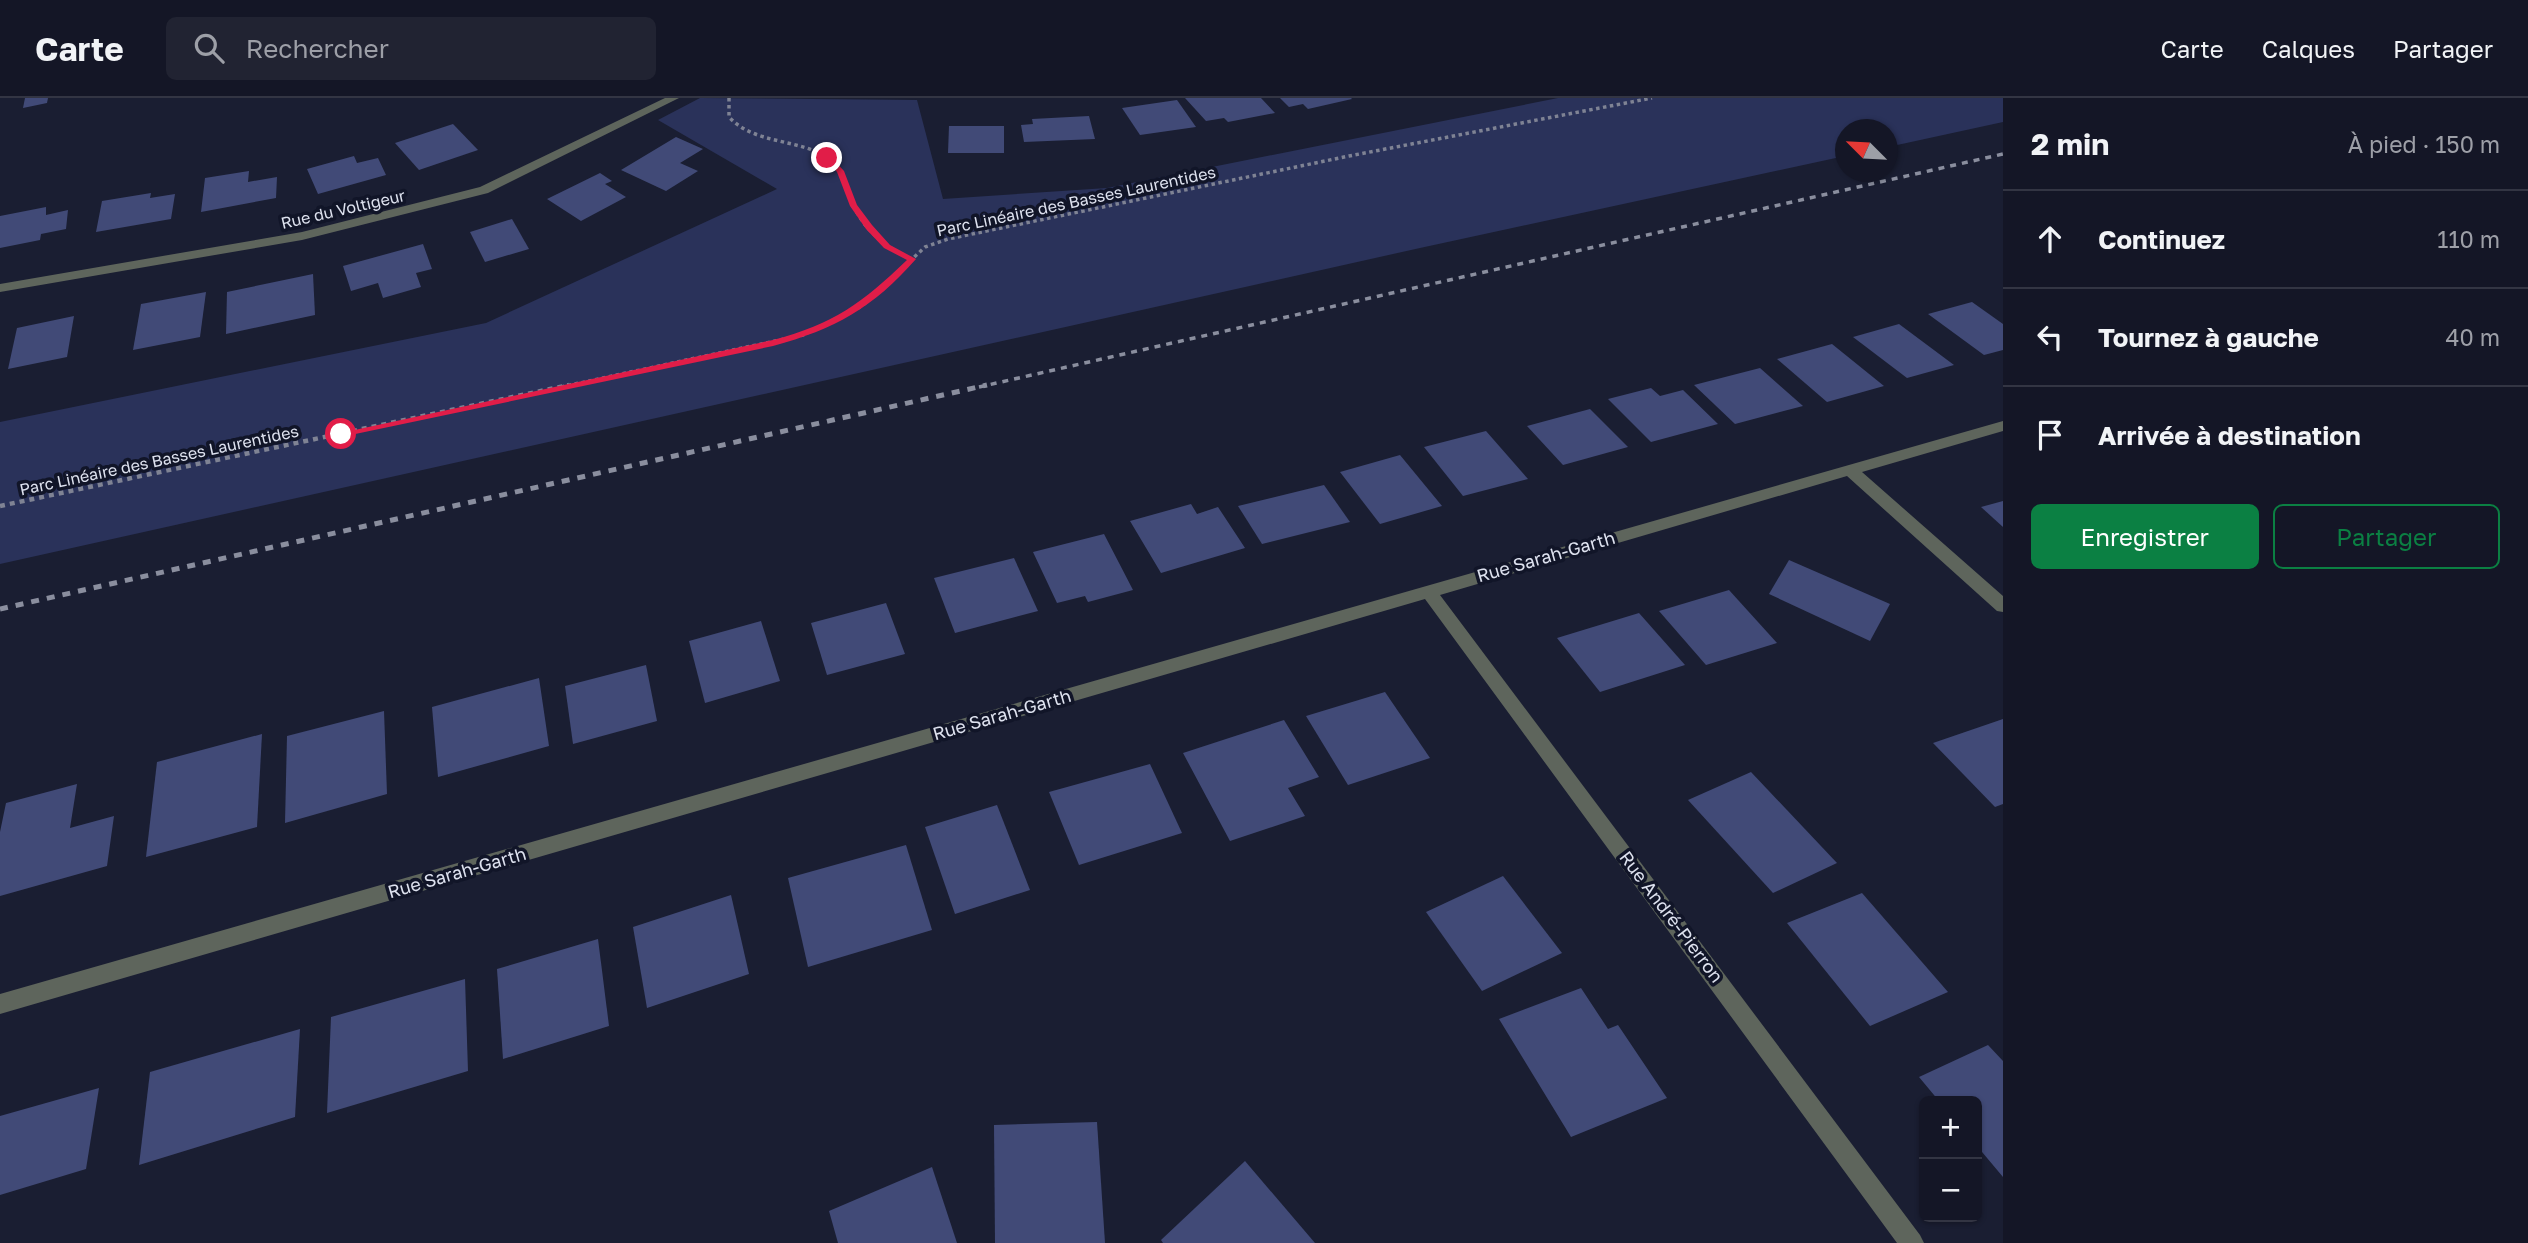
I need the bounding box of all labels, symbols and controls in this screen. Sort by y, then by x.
search box [166,17,656,80]
text: Carte [35,29,124,68]
icon: search [190,29,228,67]
text: Rechercher [246,33,389,64]
text: Carte [2160,34,2224,63]
text: Calques [2262,34,2355,63]
text: Partager [2393,34,2493,63]
north arrow [1835,119,1898,182]
text: 2 min [2031,126,2109,162]
text: À pied · 150 m [2348,130,2500,158]
route end [811,142,842,173]
street label: Parc Linéaire des Basses Laurentides [935,162,1217,240]
street label: Rue du Voltigeur [279,185,407,233]
icon: ahead [2031,220,2069,258]
text: Continuez [2098,224,2225,255]
text: 110 m [2437,225,2500,253]
icon: left [2031,318,2069,356]
text: Tournez à gauche [2098,322,2319,353]
text: 40 m [2446,323,2500,351]
icon: arrive [2031,416,2069,454]
route start [325,418,356,449]
text: Arrivée à destination [2098,420,2361,451]
street label: Parc Linéaire des Basses Laurentides [18,421,300,499]
button: Enregistrer [2031,504,2259,569]
button: Partager [2273,504,2500,569]
street label: Rue Sarah-Garth [1474,526,1617,586]
street label: Rue Sarah-Garth [930,684,1073,744]
street label: Rue Sarah-Garth [385,842,528,902]
street label: Rue André-Pierron [1615,846,1728,986]
map controls [1919,1096,1982,1222]
button: + [1919,1096,1982,1159]
button: − [1919,1159,1982,1222]

